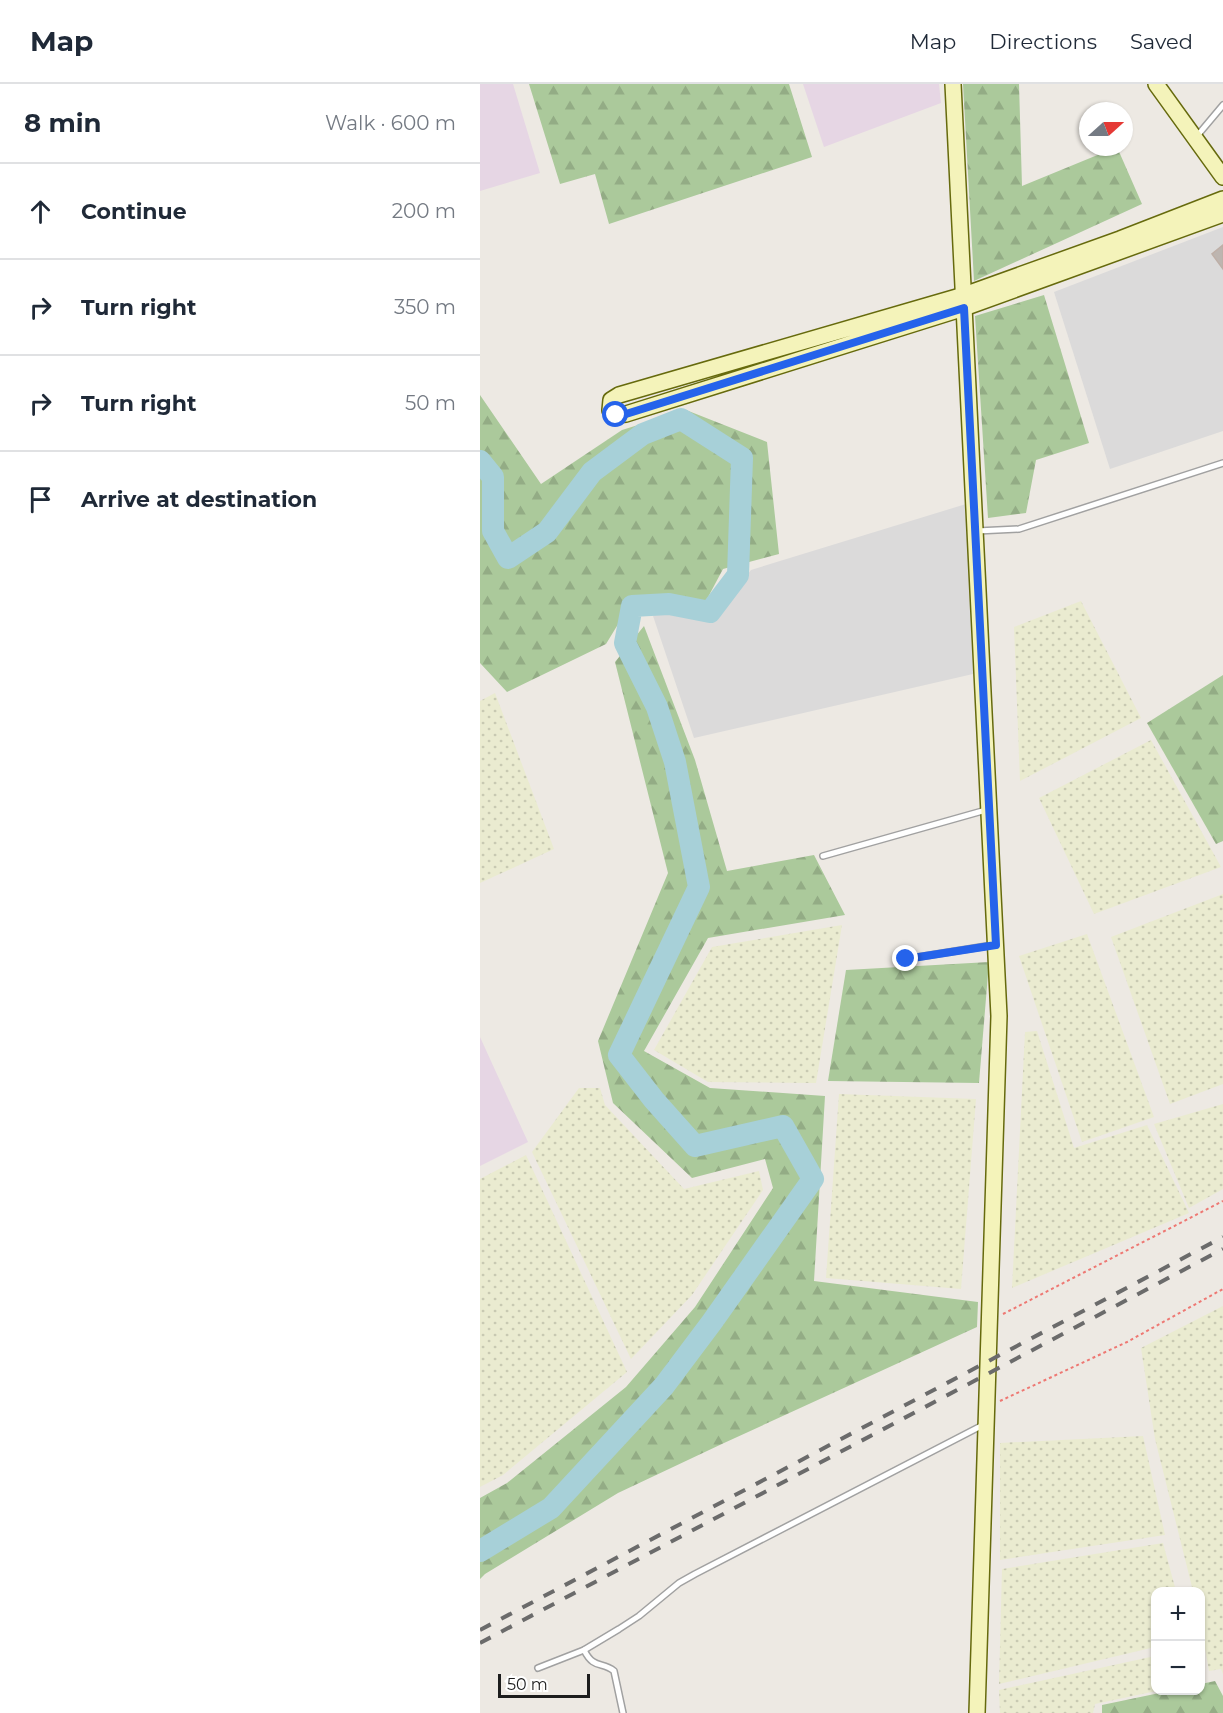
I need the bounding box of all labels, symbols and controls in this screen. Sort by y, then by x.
text: Map [30,24,93,58]
text: Map [910,29,956,54]
text: Directions [989,29,1097,54]
text: Saved [1130,29,1193,54]
north arrow [1079,102,1133,156]
text: 8 min [24,107,102,139]
text: Walk · 600 m [325,111,456,135]
icon: ahead [24,195,57,228]
text: Continue [81,198,187,225]
text: 200 m [392,199,456,223]
icon: right [24,291,57,324]
text: Turn right [81,294,196,321]
text: 350 m [394,295,456,319]
icon: right [24,387,57,420]
text: Turn right [81,390,196,417]
text: 50 m [405,391,456,415]
route start [602,401,628,427]
icon: arrive [24,483,57,516]
text: Arrive at destination [81,486,317,513]
route end [892,945,918,971]
map controls [1151,1587,1205,1695]
button: + [1151,1587,1205,1641]
button: − [1151,1641,1205,1695]
scale bar [498,1671,590,1698]
text: 50 m [507,1675,548,1694]

